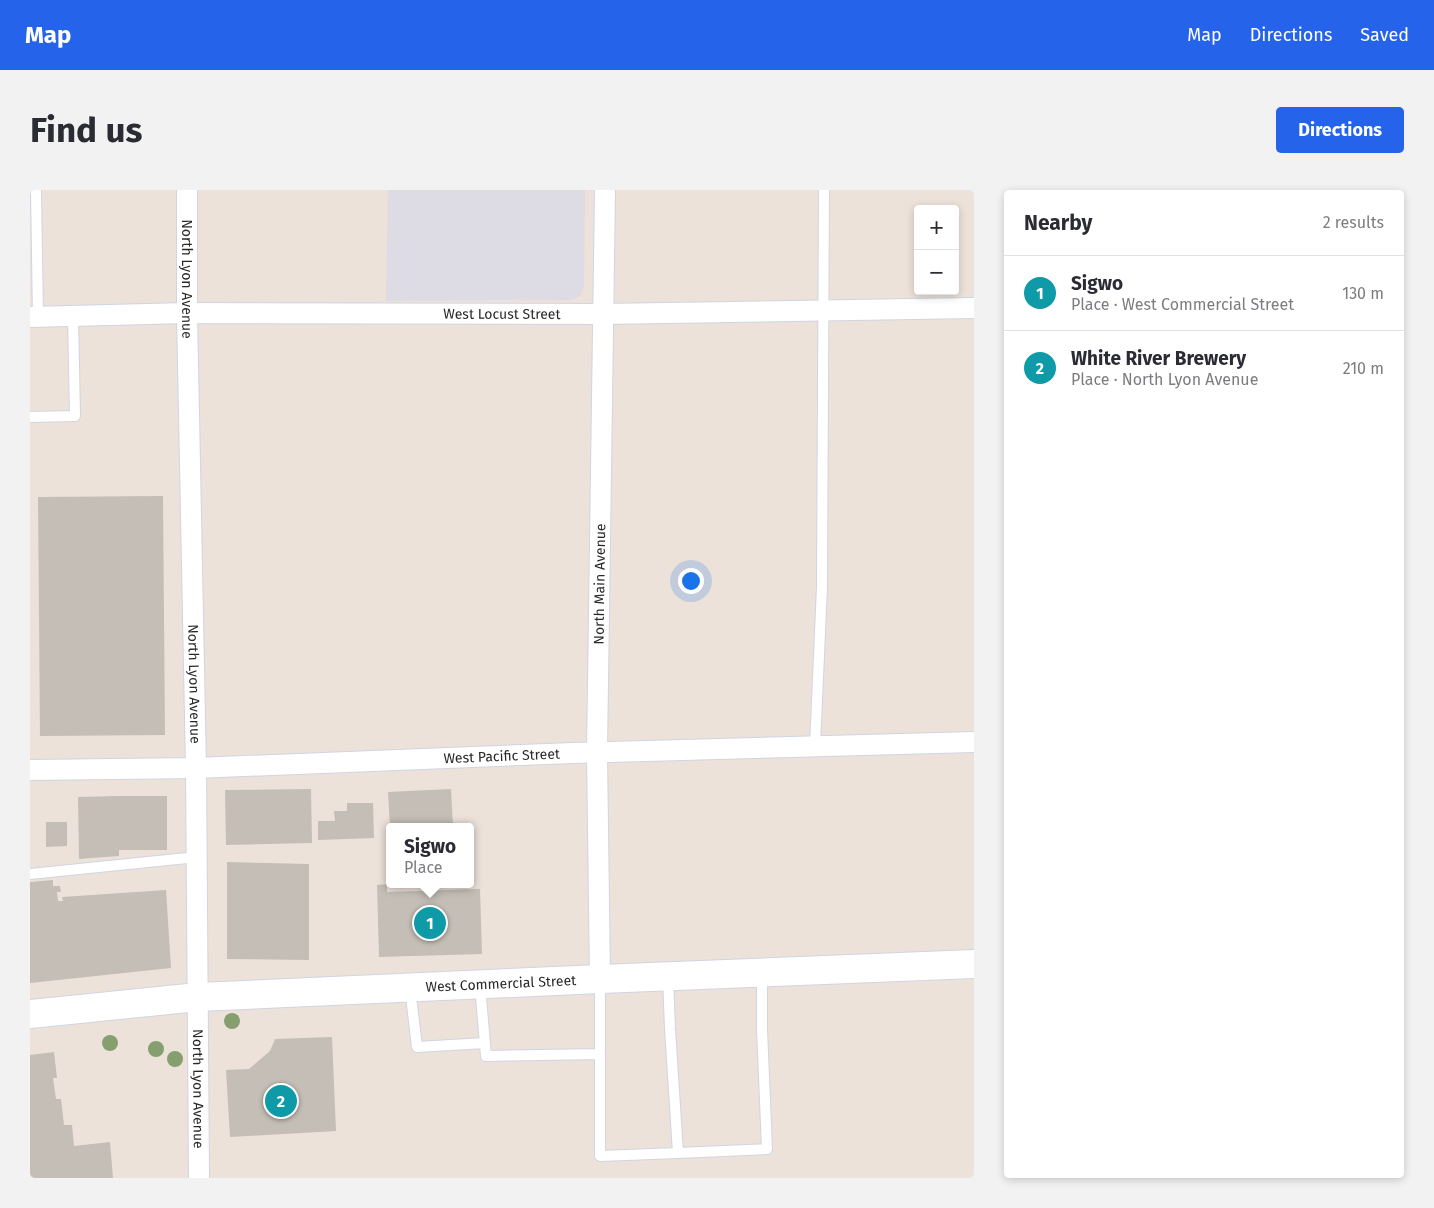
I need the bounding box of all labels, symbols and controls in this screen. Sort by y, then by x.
text: Map [25,21,71,49]
text: Map [1187,24,1222,46]
text: Directions [1250,24,1332,46]
text: Saved [1360,24,1409,46]
button: Directions [1276,107,1404,153]
text: Find us [30,109,142,151]
map controls [914,205,959,295]
button: + [914,205,959,250]
text: Nearby [1024,210,1092,236]
text: 2 results [1323,213,1384,232]
street label: North Lyon Avenue [178,219,196,339]
button: − [914,250,959,295]
text: Sigwo [1071,272,1123,295]
text: 1 [1036,284,1044,303]
text: 130 m [1342,284,1384,303]
text: Place · West Commercial Street [1071,295,1294,314]
street label: West Locust Street [443,306,562,323]
text: White River Brewery [1071,347,1246,370]
text: 2 [1036,359,1044,378]
text: 210 m [1343,359,1384,378]
text: Place · North Lyon Avenue [1071,370,1258,389]
street label: North Main Avenue [591,523,609,645]
your location [678,568,704,594]
street label: North Lyon Avenue [184,624,204,744]
street label: West Pacific Street [443,745,561,767]
popup [386,823,474,888]
text: Sigwo [404,835,456,858]
text: Place [404,858,442,877]
pin: 1 [414,904,446,942]
street label: West Commercial Street [425,972,577,996]
street label: North Lyon Avenue [189,1029,207,1149]
pin: 2 [265,1082,297,1120]

